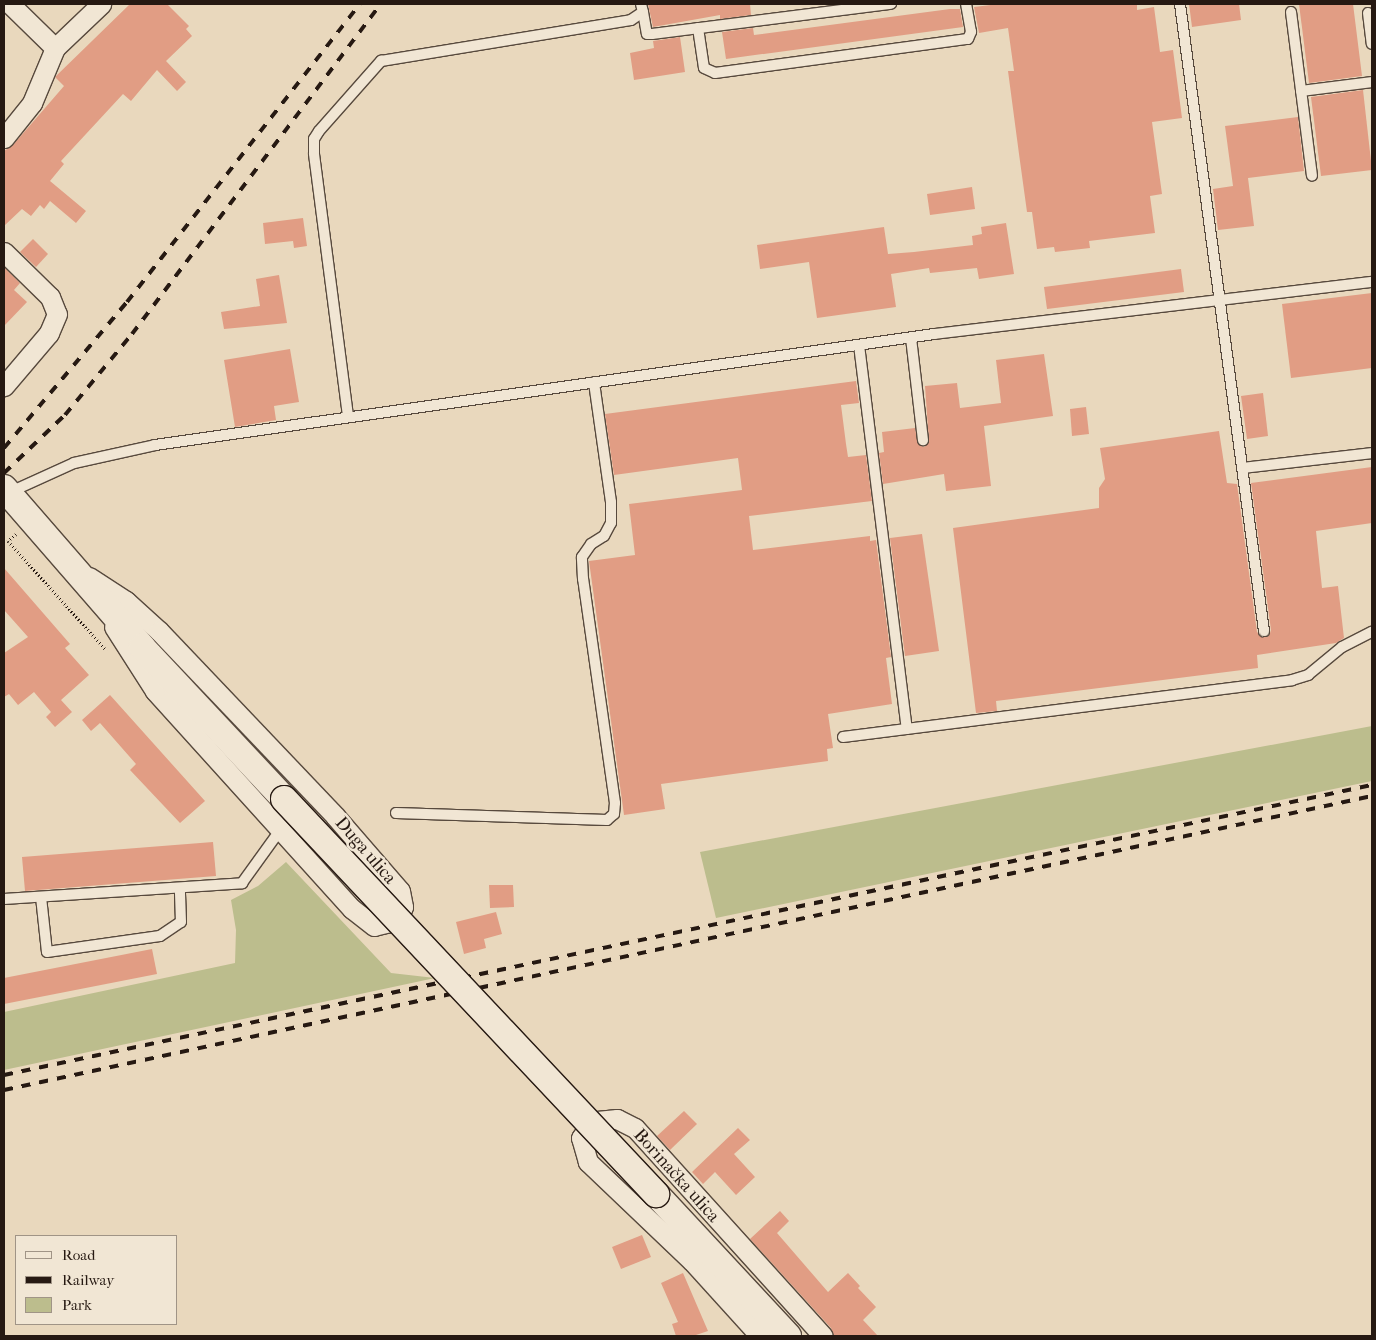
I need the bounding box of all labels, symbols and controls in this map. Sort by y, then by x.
street label: Duga ulica [330,813,400,889]
street label: Borinačka ulica [628,1125,724,1227]
legend [15,1235,178,1325]
text: Road [62,1246,95,1264]
text: Railway [62,1271,114,1289]
text: Park [62,1296,92,1314]

